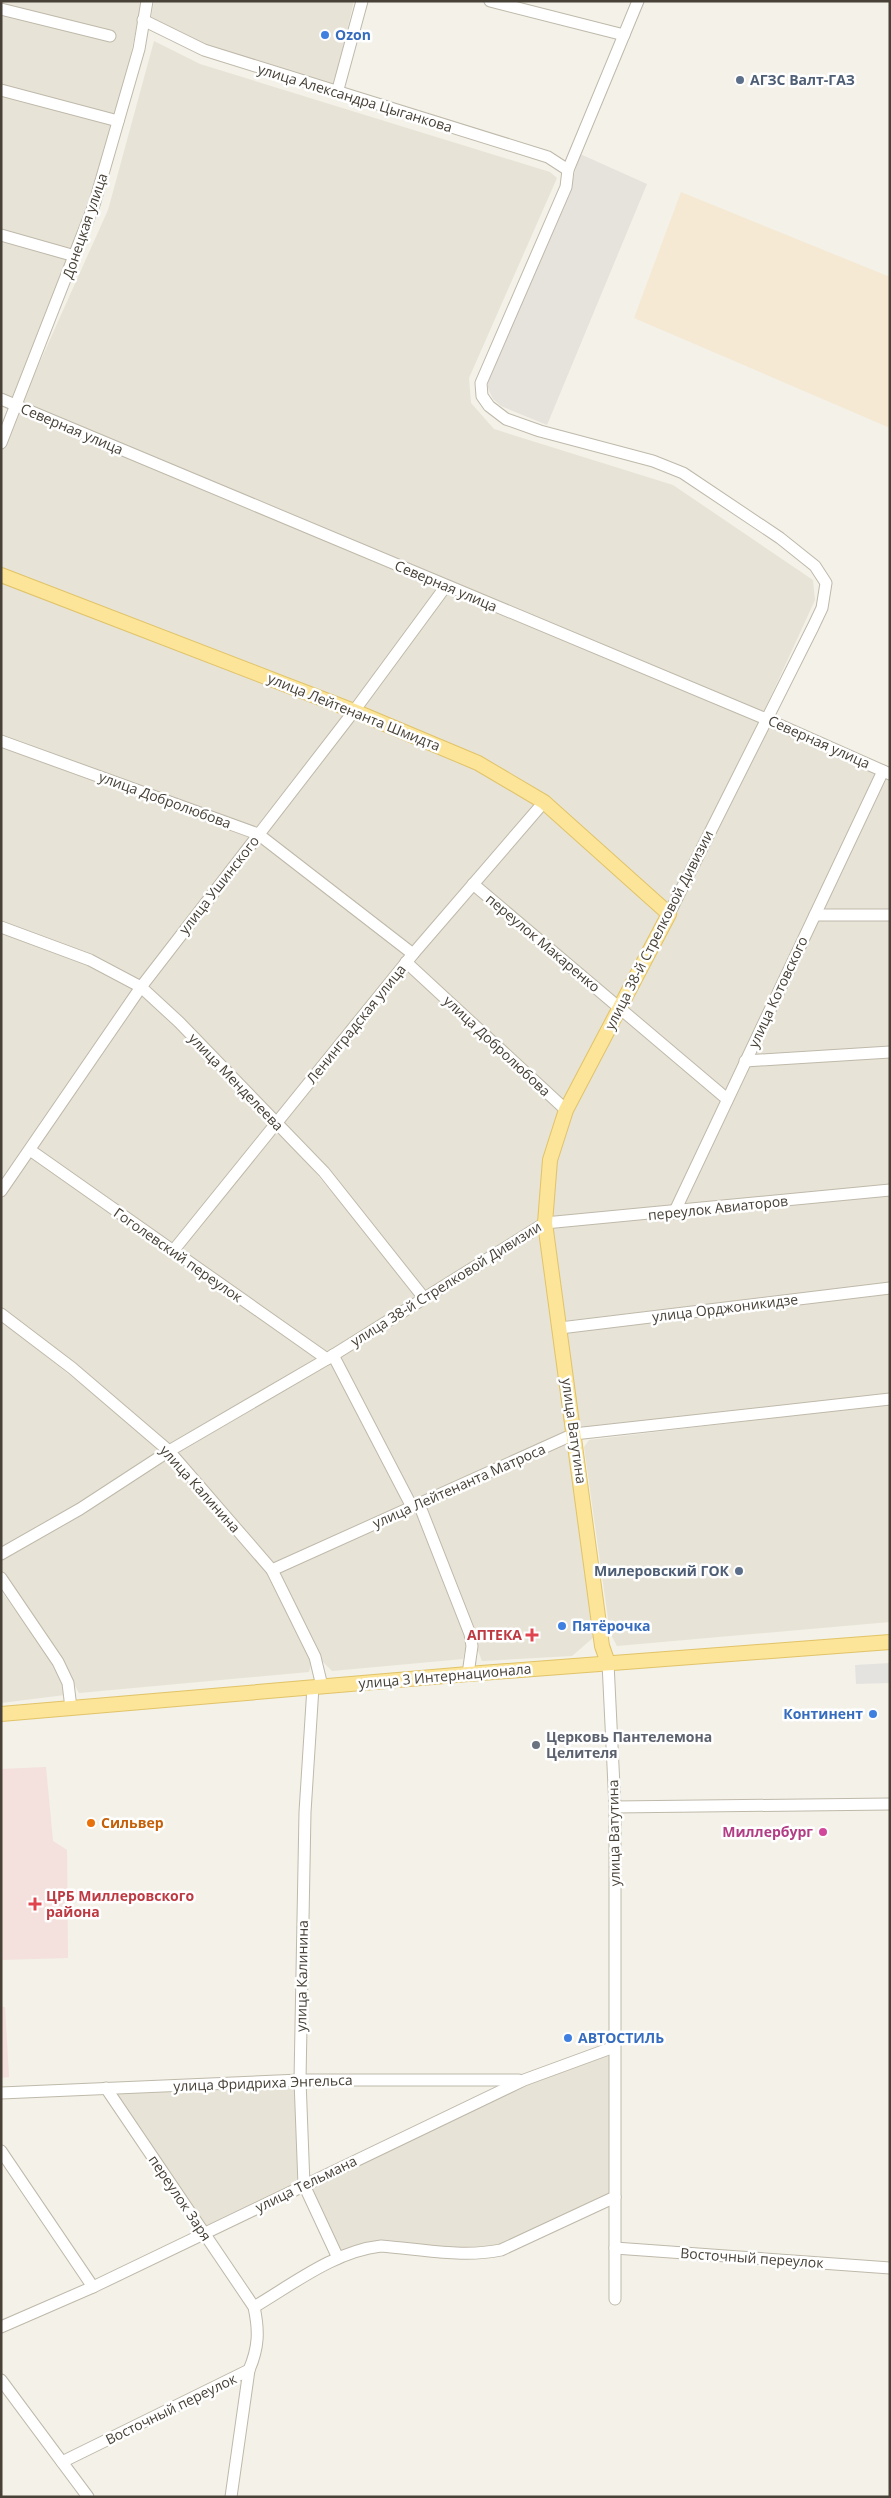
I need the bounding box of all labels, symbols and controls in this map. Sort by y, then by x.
place label: Ozon [335,25,371,44]
marker: Ozon [319,29,331,41]
street label: улица Александра Цыганкова [255,59,455,136]
place label: АГЗС Валт-ГАЗ [750,70,855,89]
marker: АГЗС Валт-ГАЗ [734,74,746,86]
street label: Донецкая улица [58,171,111,281]
street label: Северная улица [18,398,126,459]
street label: Северная улица [392,555,500,616]
street label: улица Лейтенанта Шмидта [265,668,443,755]
street label: Северная улица [765,711,873,773]
street label: улица Добролюбова [96,767,234,832]
street label: улица 38-й Стрелковой Дивизии [600,827,717,1033]
street label: улица Ушинского [174,832,263,938]
street label: переулок Макаренко [482,889,604,996]
street label: улица Котовского [743,933,812,1051]
street label: Ленинградская улица [302,960,410,1087]
street label: улица Добролюбова [440,991,555,1100]
street label: улица Менделеева [185,1029,288,1135]
street label: переулок Авиаторов [647,1191,789,1224]
street label: Гоголевский переулок [110,1203,247,1307]
street label: улица 38-й Стрелковой Дивизии [347,1217,545,1350]
street label: улица Орджоникидзе [651,1289,799,1326]
street label: улица Ватутина [558,1377,591,1485]
street label: улица Лейтенанта Матроса [369,1439,548,1532]
street label: улица Калинина [156,1441,245,1537]
place label: Милеровский ГОК [594,1561,730,1580]
marker: Милеровский ГОК [733,1565,745,1577]
place label: Пятёрочка [572,1616,651,1635]
marker: Пятёрочка [556,1620,568,1632]
place label: АПТЕКА [467,1625,522,1644]
marker: АПТЕКА [526,1629,538,1641]
street label: улица 3 Интернационала [358,1658,532,1693]
place label: Континент [783,1704,863,1723]
marker: Континент [867,1708,879,1720]
place label: Церковь Пантелемона Целителя [546,1727,712,1762]
marker: Церковь Пантелемона Целителя [530,1739,542,1751]
street label: улица Ватутина [603,1780,624,1887]
place label: Сильвер [101,1813,164,1832]
marker: Сильвер [85,1817,97,1829]
place label: Миллербург [722,1822,813,1841]
marker: Миллербург [817,1826,829,1838]
place label: ЦРБ Миллеровского района [46,1886,194,1921]
marker: ЦРБ Миллеровского района [28,1897,42,1911]
street label: улица Калинина [291,1920,312,2032]
place label: АВТОСТИЛЬ [578,2028,664,2047]
marker: АВТОСТИЛЬ [562,2032,574,2044]
street label: улица Фридриха Энгельса [173,2070,353,2095]
street label: переулок Заря [145,2151,216,2244]
street label: улица Тельмана [252,2151,360,2216]
street label: Восточный переулок [680,2243,825,2272]
street label: Восточный переулок [102,2368,240,2449]

